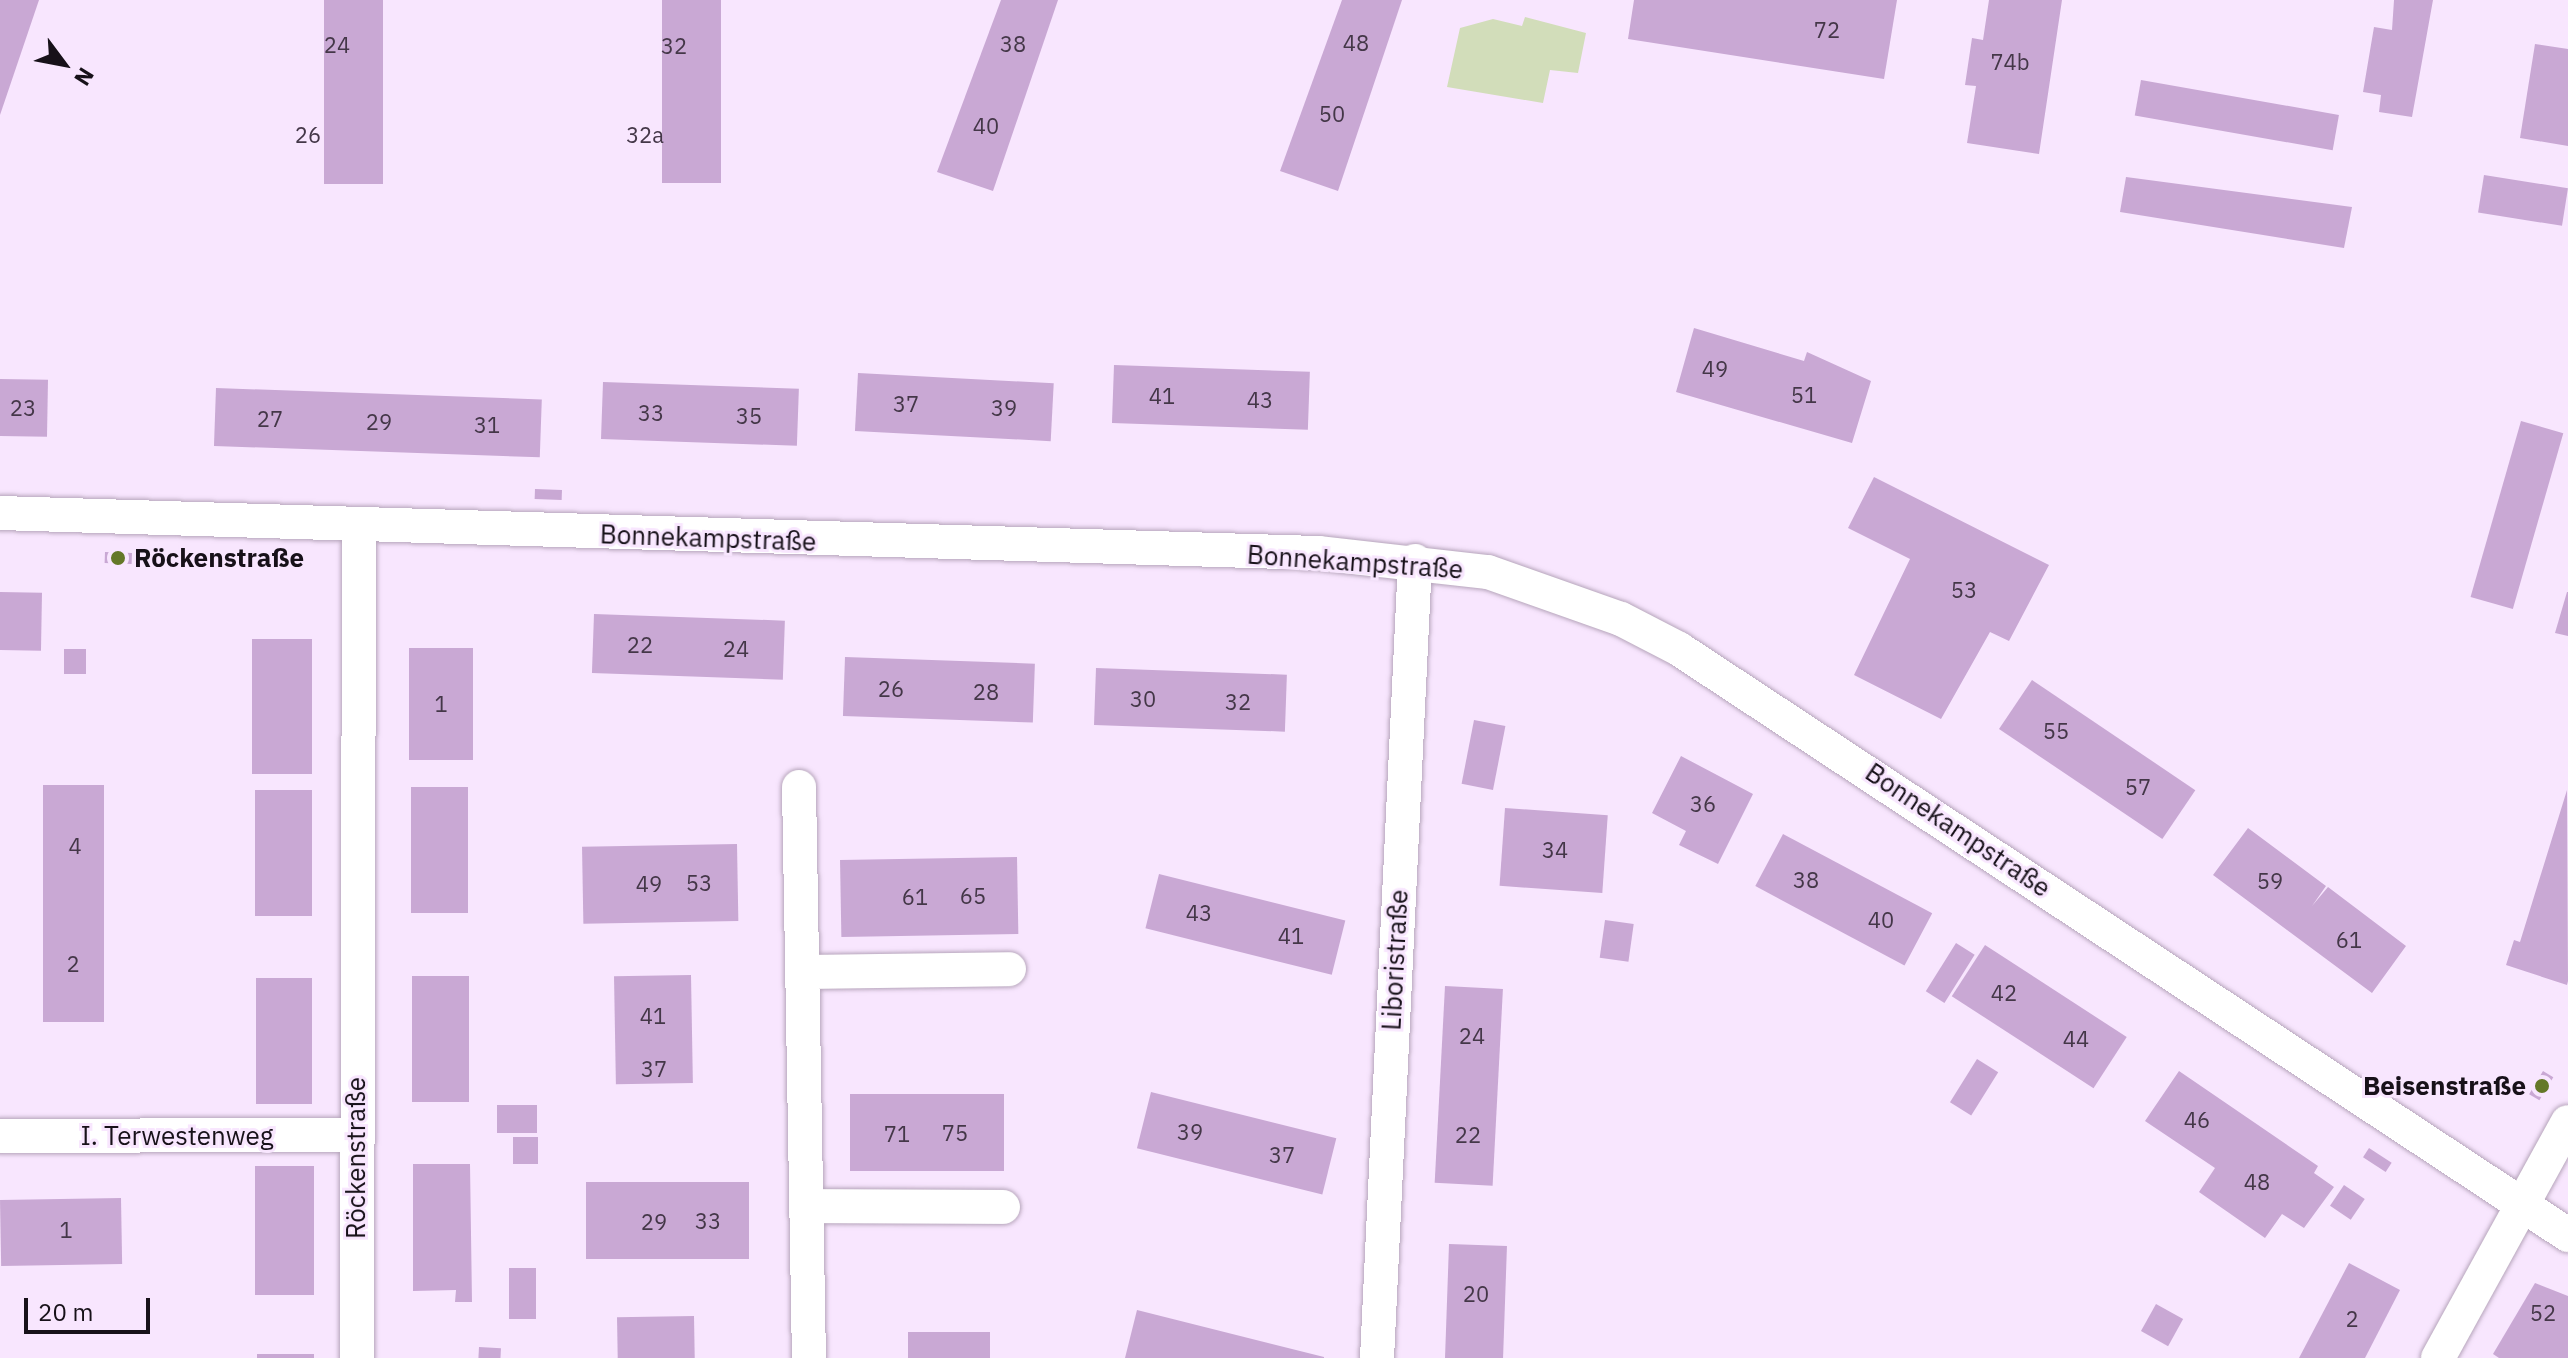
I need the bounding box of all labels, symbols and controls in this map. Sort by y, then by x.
house number: 72 [1814,17,1840,43]
north arrow [24,24,104,104]
house number: 48 [1343,30,1369,56]
house number: 38 [1000,31,1026,57]
house number: 24 [324,32,350,58]
house number: 32 [661,33,687,59]
house number: 74b [1990,49,2030,75]
text: N [68,63,101,91]
house number: 50 [1319,101,1345,127]
house number: 40 [973,113,999,139]
house number: 26 [295,122,321,148]
house number: 32a [626,122,664,148]
house number: 49 [1702,356,1728,382]
house number: 51 [1791,382,1817,408]
house number: 41 [1149,383,1175,409]
house number: 43 [1247,387,1273,413]
house number: 37 [893,391,919,417]
house number: 23 [10,395,36,421]
house number: 39 [991,395,1017,421]
house number: 33 [638,400,664,426]
house number: 35 [736,403,762,429]
house number: 27 [257,406,283,432]
house number: 29 [366,409,392,435]
house number: 31 [474,412,500,438]
street label: Bonnekampstraße [599,519,817,557]
street label: Bonnekampstraße [1246,539,1464,585]
place label: Röckenstraße [134,542,304,574]
marker: Röckenstraße [109,549,127,567]
house number: 53 [1951,577,1977,603]
house number: 22 [627,632,653,658]
house number: 24 [723,636,749,662]
house number: 26 [878,676,904,702]
house number: 28 [973,679,999,705]
house number: 30 [1130,686,1156,712]
house number: 32 [1225,689,1251,715]
house number: 1 [434,691,448,717]
house number: 55 [2043,718,2069,744]
street label: Bonnekampstraße [1860,757,2056,903]
house number: 57 [2125,774,2151,800]
house number: 36 [1690,791,1716,817]
house number: 4 [68,833,82,859]
house number: 34 [1542,837,1568,863]
house number: 38 [1793,867,1819,893]
house number: 59 [2257,868,2283,894]
house number: 53 [686,870,712,896]
house number: 49 [636,871,662,897]
house number: 65 [960,883,986,909]
house number: 61 [902,884,928,910]
street label: Liboristraße [1376,889,1414,1031]
house number: 43 [1186,900,1212,926]
house number: 40 [1868,907,1894,933]
house number: 41 [1278,923,1304,949]
house number: 61 [2336,927,2362,953]
house number: 2 [66,951,80,977]
house number: 42 [1991,980,2017,1006]
house number: 41 [640,1003,666,1029]
house number: 24 [1459,1023,1485,1049]
house number: 44 [2063,1026,2089,1052]
house number: 37 [641,1056,667,1082]
place label: Beisenstraße [2363,1070,2526,1102]
street label: Röckenstraße [340,1077,372,1239]
marker: Beisenstraße [2533,1077,2551,1095]
house number: 46 [2184,1107,2210,1133]
house number: 39 [1177,1119,1203,1145]
street label: I. Terwestenweg [80,1120,274,1152]
house number: 75 [942,1120,968,1146]
house number: 71 [884,1121,910,1147]
house number: 22 [1455,1122,1481,1148]
house number: 37 [1269,1142,1295,1168]
house number: 48 [2244,1169,2270,1195]
house number: 33 [695,1208,721,1234]
house number: 29 [641,1209,667,1235]
house number: 1 [59,1217,73,1243]
house number: 20 [1463,1281,1489,1307]
scale bar [28,1282,154,1332]
text: 20 m [38,1296,93,1328]
house number: 52 [2530,1300,2556,1326]
house number: 2 [2345,1306,2359,1332]

